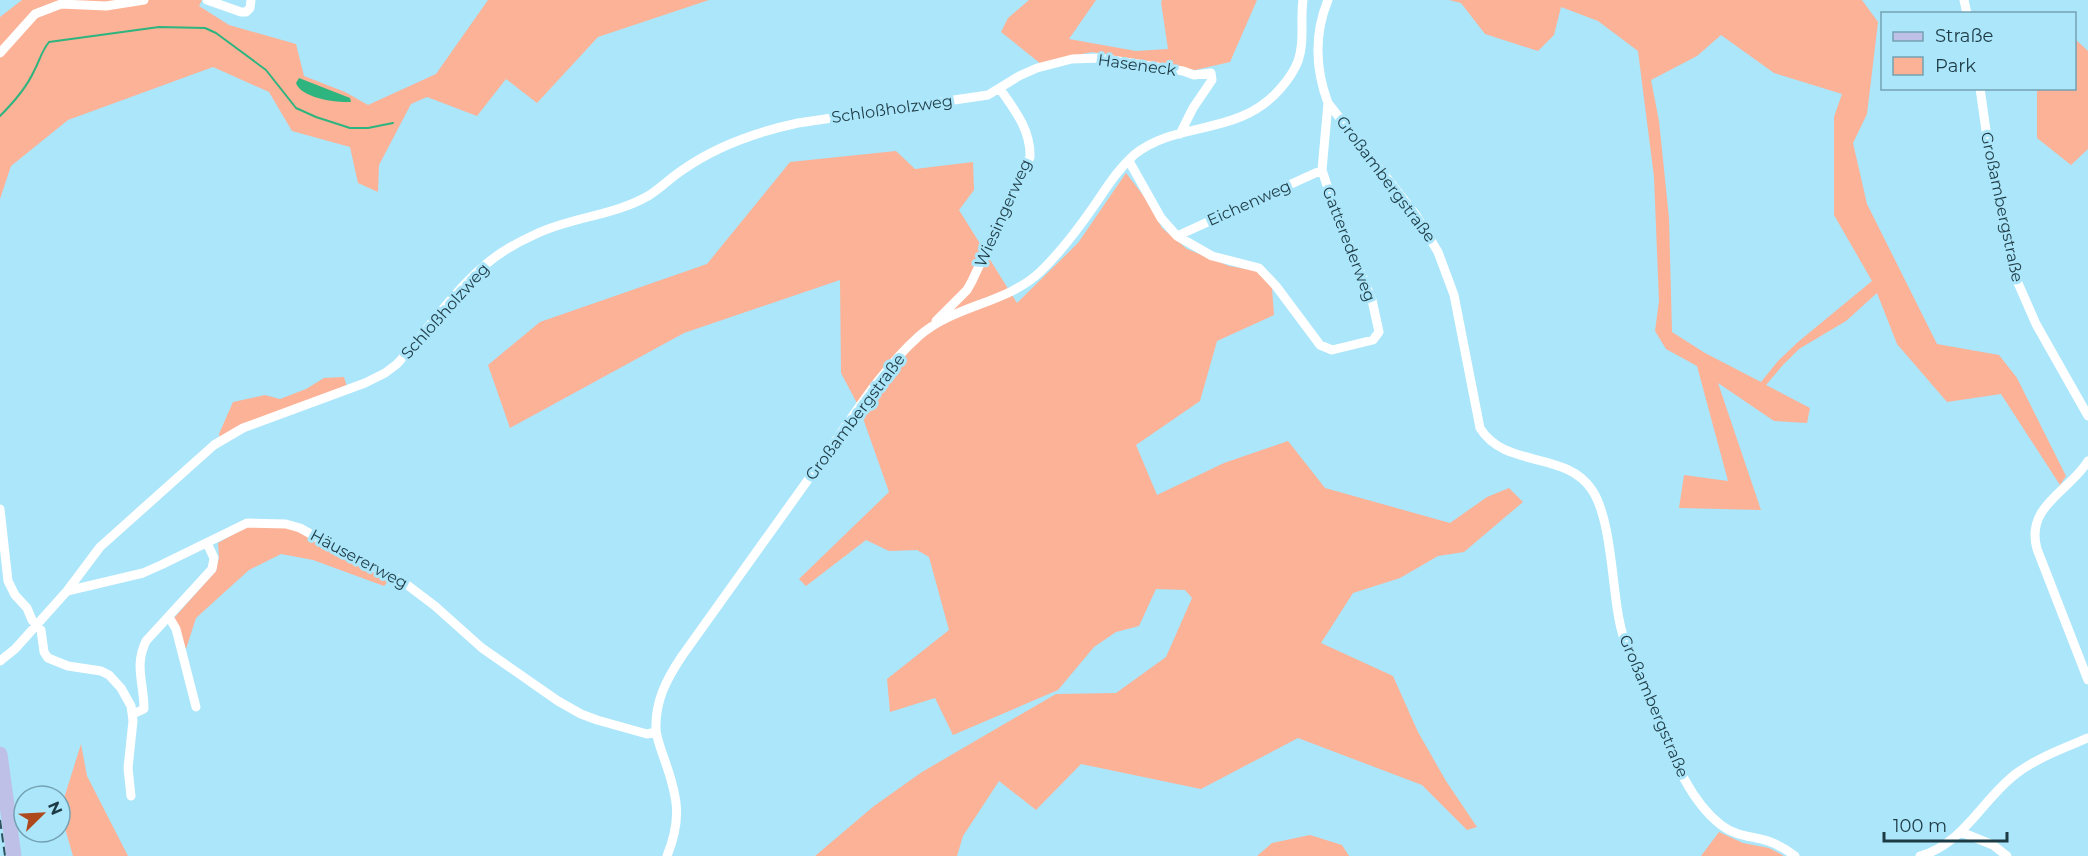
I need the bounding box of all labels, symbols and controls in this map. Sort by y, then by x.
legend [1881,12,2076,90]
text: Straße [1935,25,1994,47]
street label: Haseneck [1097,50,1178,80]
text: Park [1935,55,1976,77]
street label: Schloßholzweg [830,91,954,127]
street label: Großambergstraße [1332,112,1440,246]
street label: Großambergstraße [1977,130,2027,284]
street label: Wiesingerweg [971,156,1035,270]
street label: Eichenweg [1204,176,1294,230]
street label: Gatterederweg [1318,184,1380,304]
street label: Schloßholzweg [397,259,493,363]
street label: Großambergstraße [801,350,909,484]
street label: Häusererweg [307,525,411,593]
street label: Großambergstraße [1615,632,1693,780]
north arrow [12,784,72,844]
text: N [44,798,67,818]
scale bar [1884,805,2007,843]
text: 100 m [1893,815,1947,837]

